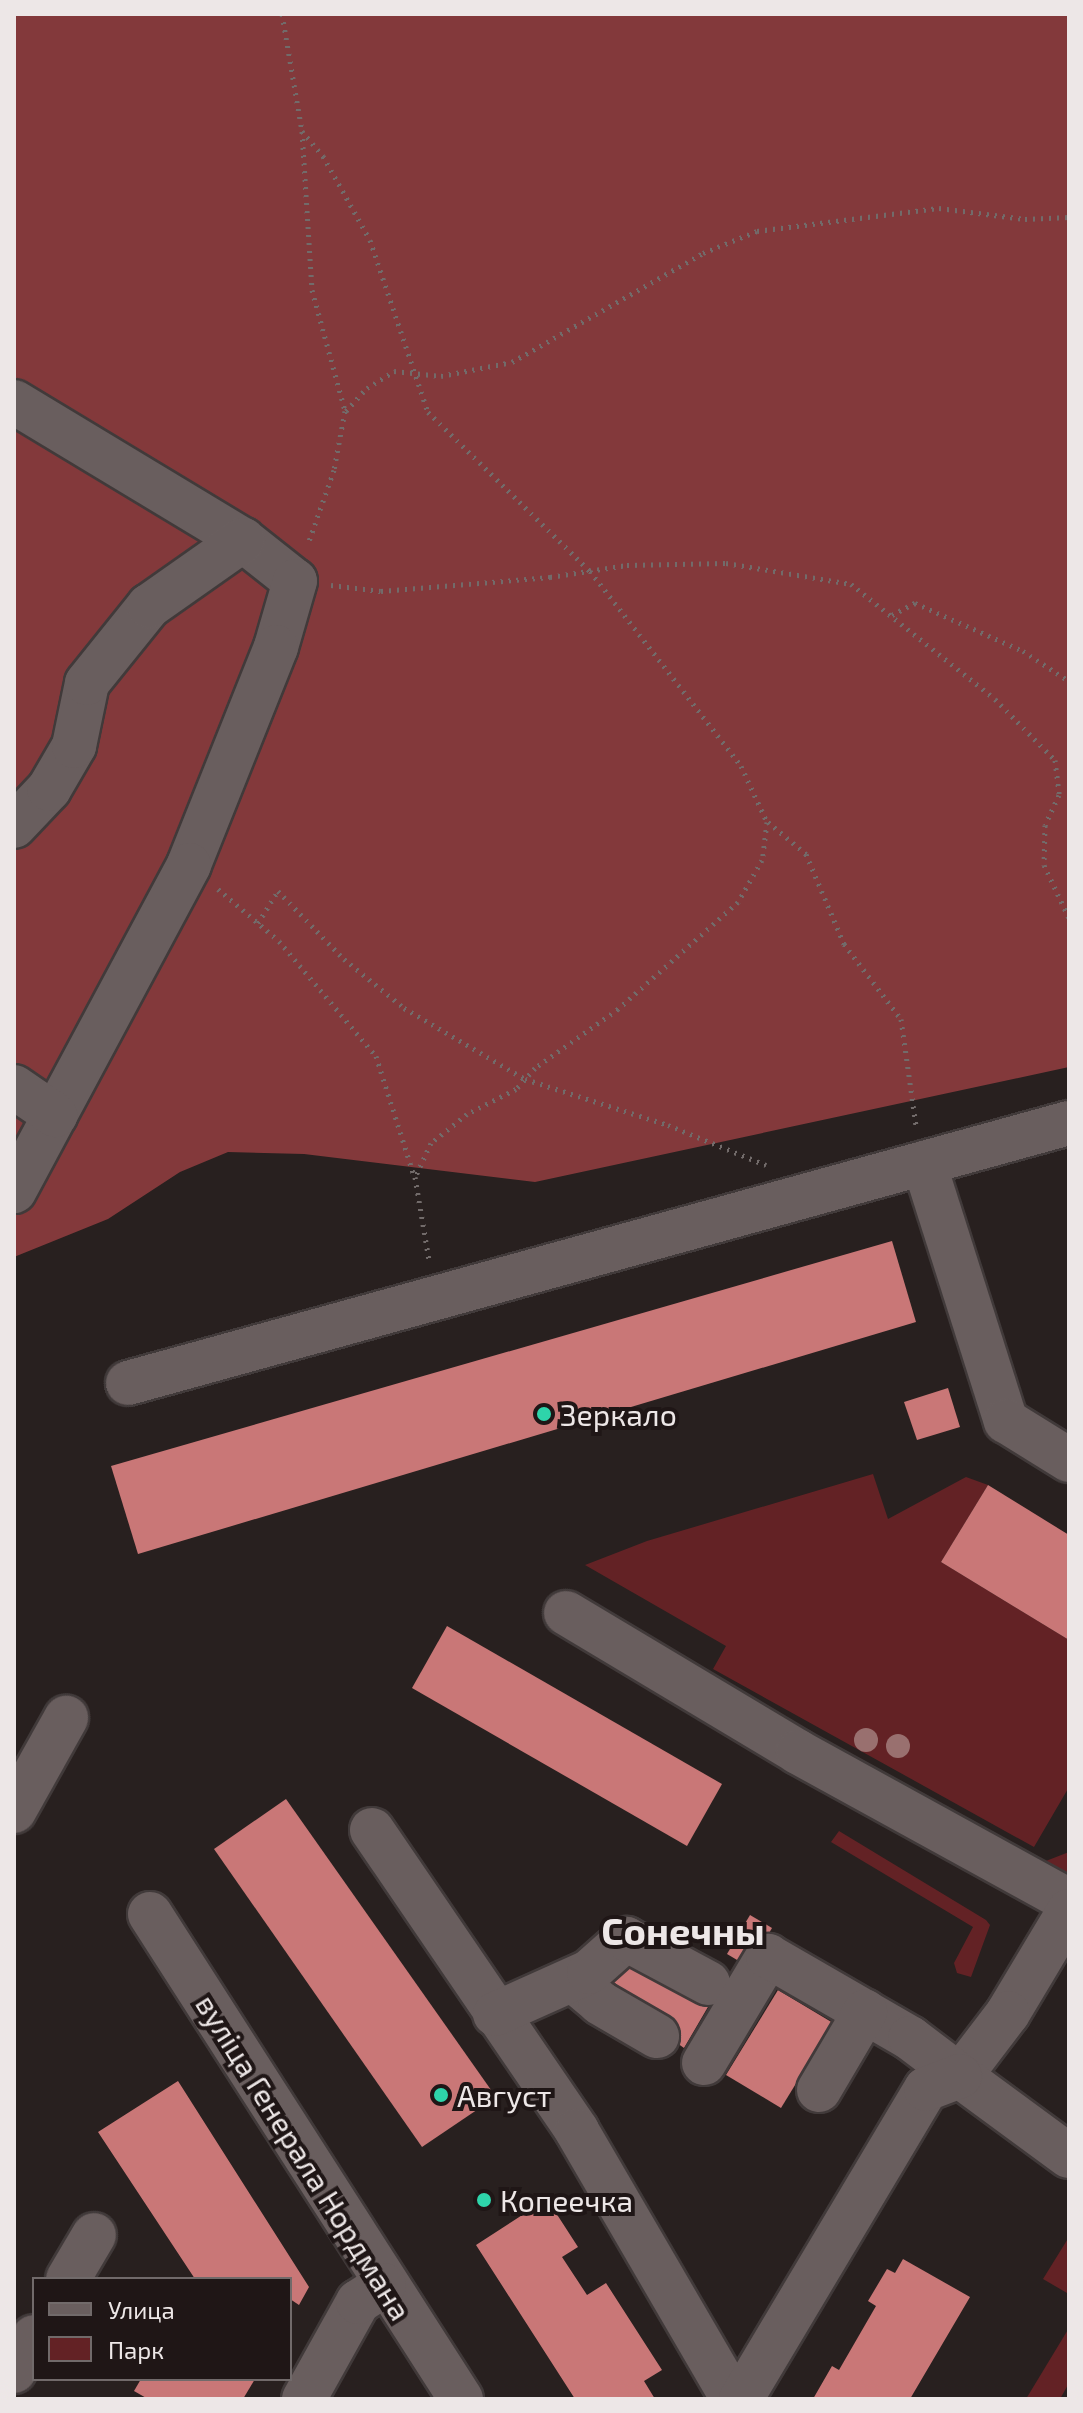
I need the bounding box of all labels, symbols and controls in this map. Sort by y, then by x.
place label: Зеркало [560,1396,677,1432]
marker: Зеркало [535,1405,553,1423]
district label: Сонечны [601,1908,765,1954]
street label: вуліца Генерала Нордмана [189,1988,419,2326]
place label: Август [457,2077,551,2113]
marker: Август [432,2086,450,2104]
place label: Копеечка [500,2182,633,2218]
marker: Копеечка [475,2191,493,2209]
legend [32,2277,292,2381]
text: Улица [108,2295,175,2324]
text: Парк [108,2335,164,2364]

